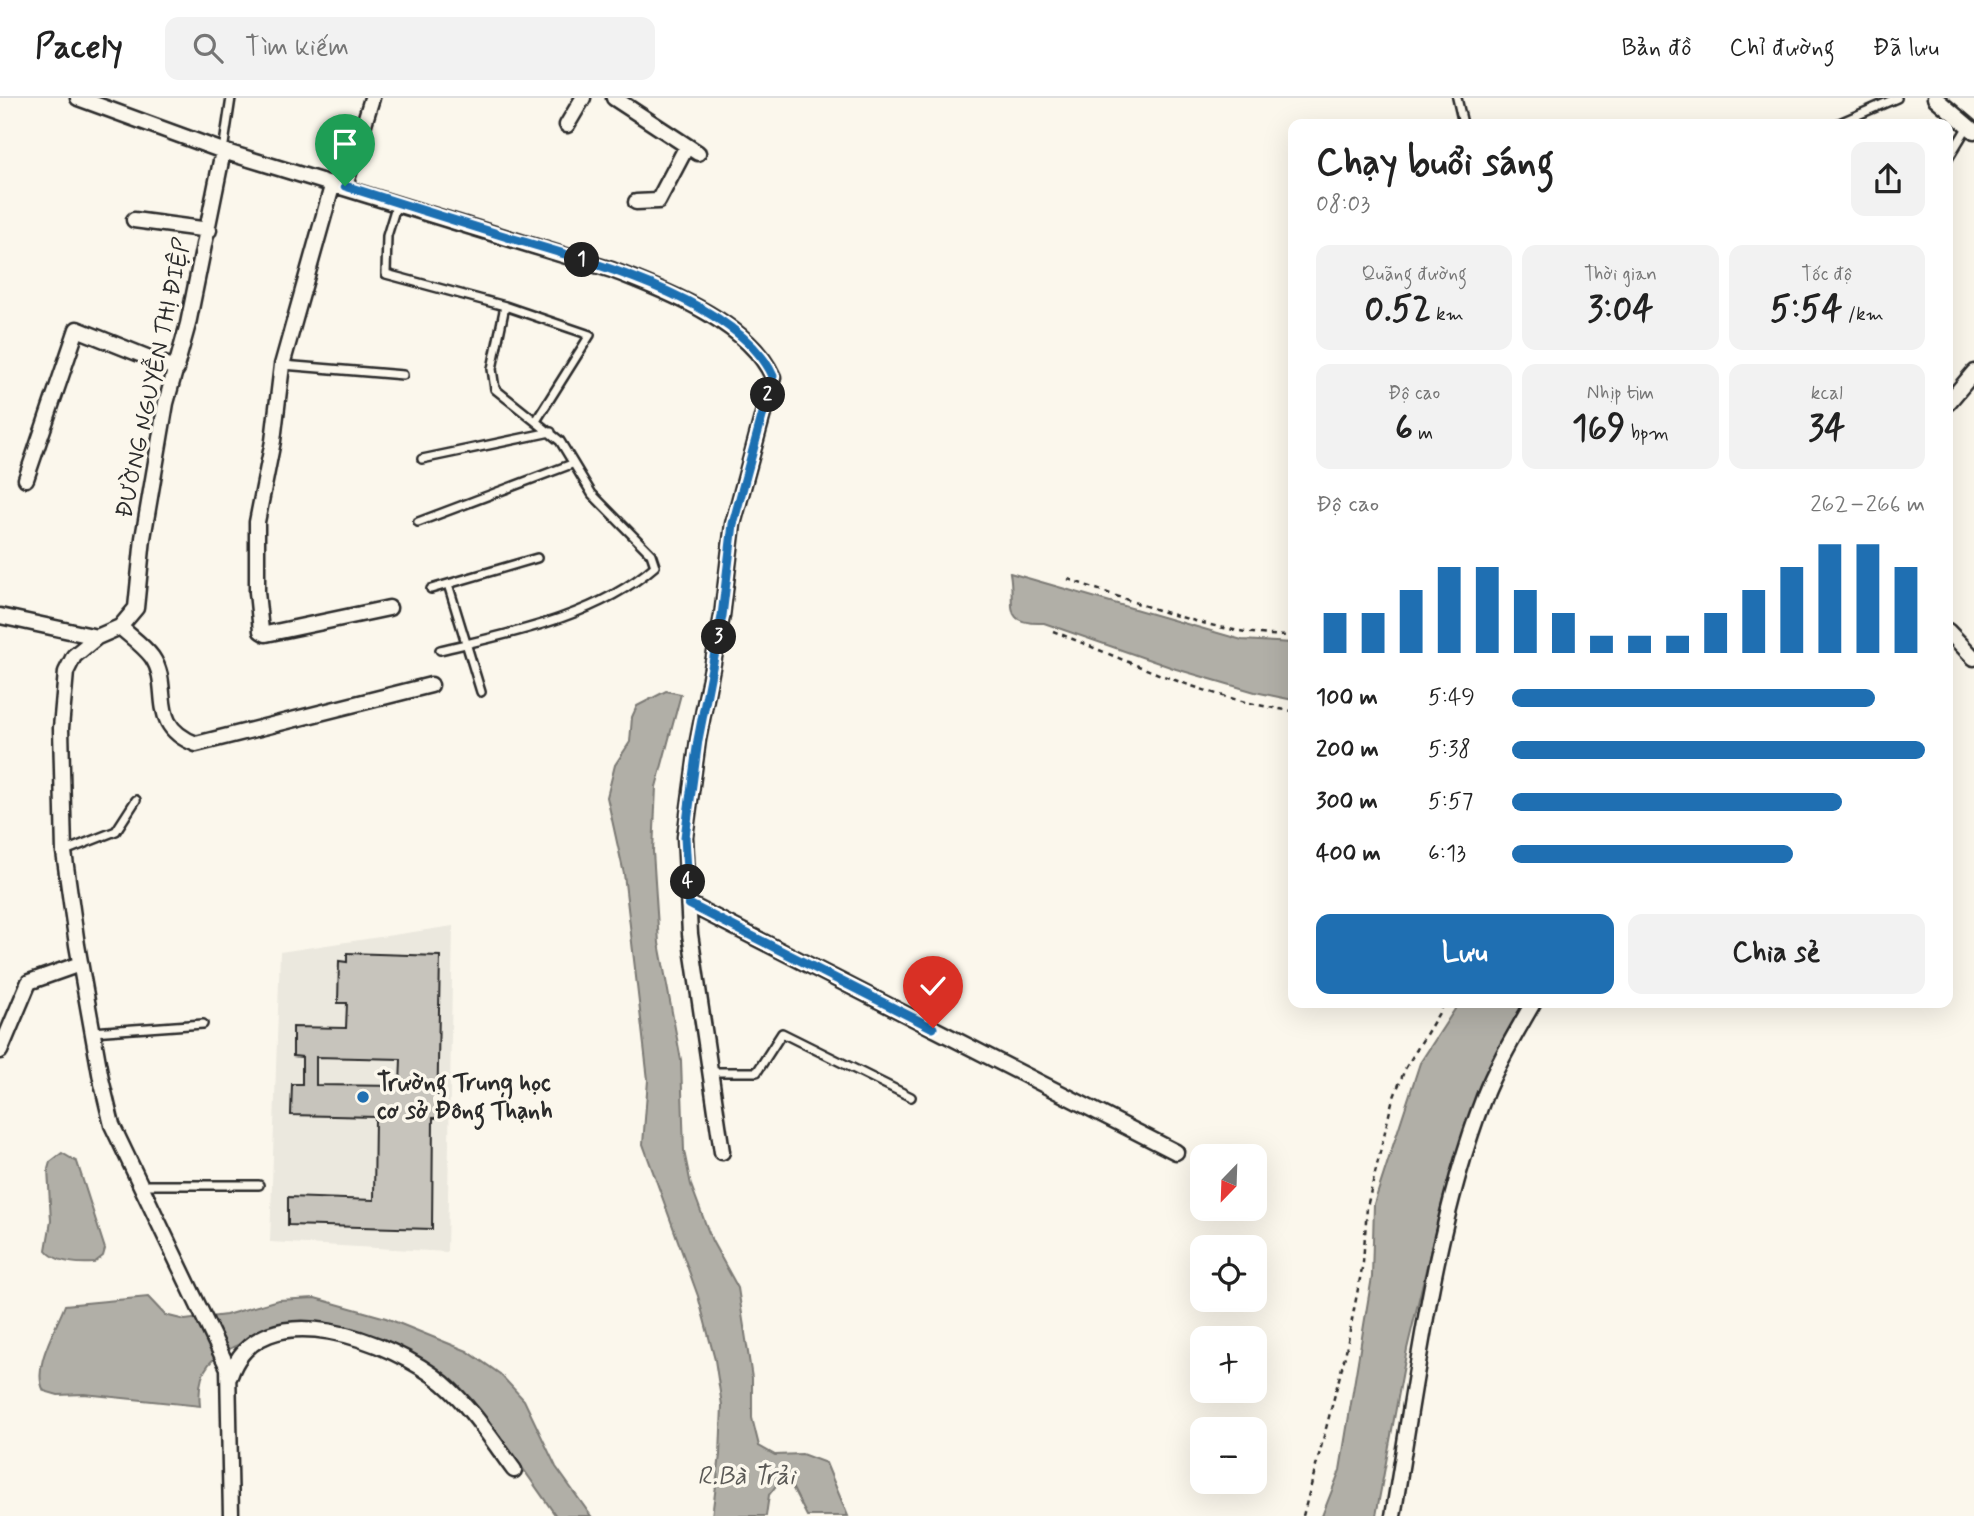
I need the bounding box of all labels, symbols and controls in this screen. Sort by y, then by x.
search box [165,17,655,80]
text: Pacely [35,26,123,70]
icon: search [189,29,227,67]
text: Tìm kiếm [245,31,349,65]
text: Bản đồ [1622,33,1692,64]
text: Chỉ đường [1730,33,1835,64]
text: Đã lưu [1873,33,1939,64]
pin [315,114,375,186]
icon: arrive [326,125,364,163]
text: Chạy buổi sáng [1316,139,1554,188]
button: share [1851,142,1925,216]
text: 08:03 [1316,190,1370,220]
street label: ĐƯỜNG NGUYỄN THỊ ĐIỆP [107,234,199,521]
pin: 1 [564,242,600,278]
text: 1 [577,247,586,272]
text: Quãng đường [1361,262,1467,287]
text: Thời gian [1584,262,1657,287]
text: Tốc độ [1801,262,1852,287]
text: 0.52 [1365,287,1431,333]
text: 3:04 [1588,287,1653,333]
text: 5:54 [1770,287,1843,333]
text: km [1431,302,1464,327]
text: /km [1843,302,1884,327]
pin: 2 [750,378,786,412]
text: Độ cao [1388,381,1440,406]
text: Nhịp tim [1587,381,1654,406]
text: kcal [1811,381,1843,406]
text: 2 [763,382,772,407]
text: 6 [1395,406,1413,452]
text: 169 [1572,406,1626,452]
text: 34 [1808,406,1845,452]
text: m [1413,421,1433,446]
text: bpm [1626,421,1669,446]
text: Độ cao [1316,490,1379,520]
text: 262–266 m [1810,490,1925,520]
pin: 3 [702,620,736,654]
text: 3 [714,624,723,649]
text: 100 m [1316,683,1378,713]
text: 5:49 [1428,683,1475,713]
text: 200 m [1316,735,1379,765]
text: 5:38 [1428,735,1471,765]
text: 300 m [1316,787,1378,817]
text: 5:57 [1428,787,1473,817]
text: 400 m [1316,839,1381,869]
text: 6:13 [1428,839,1466,869]
pin: 4 [670,864,706,900]
text: 4 [682,869,693,894]
button: Lưu [1316,914,1614,994]
button: Chia sẻ [1628,914,1925,994]
pin [903,956,963,1028]
icon: check [914,967,952,1005]
place label: Trường Trung học cơ sở Đông Thạnh [377,1068,553,1130]
marker: Trường Trung học cơ sở Đông Thạnh [355,1089,371,1105]
north arrow [1190,1144,1267,1222]
map controls [1190,1144,1267,1494]
button: locate [1190,1235,1267,1312]
button: + [1190,1326,1267,1403]
button: − [1190,1417,1267,1494]
water label: R.Bà Trải [697,1460,797,1494]

